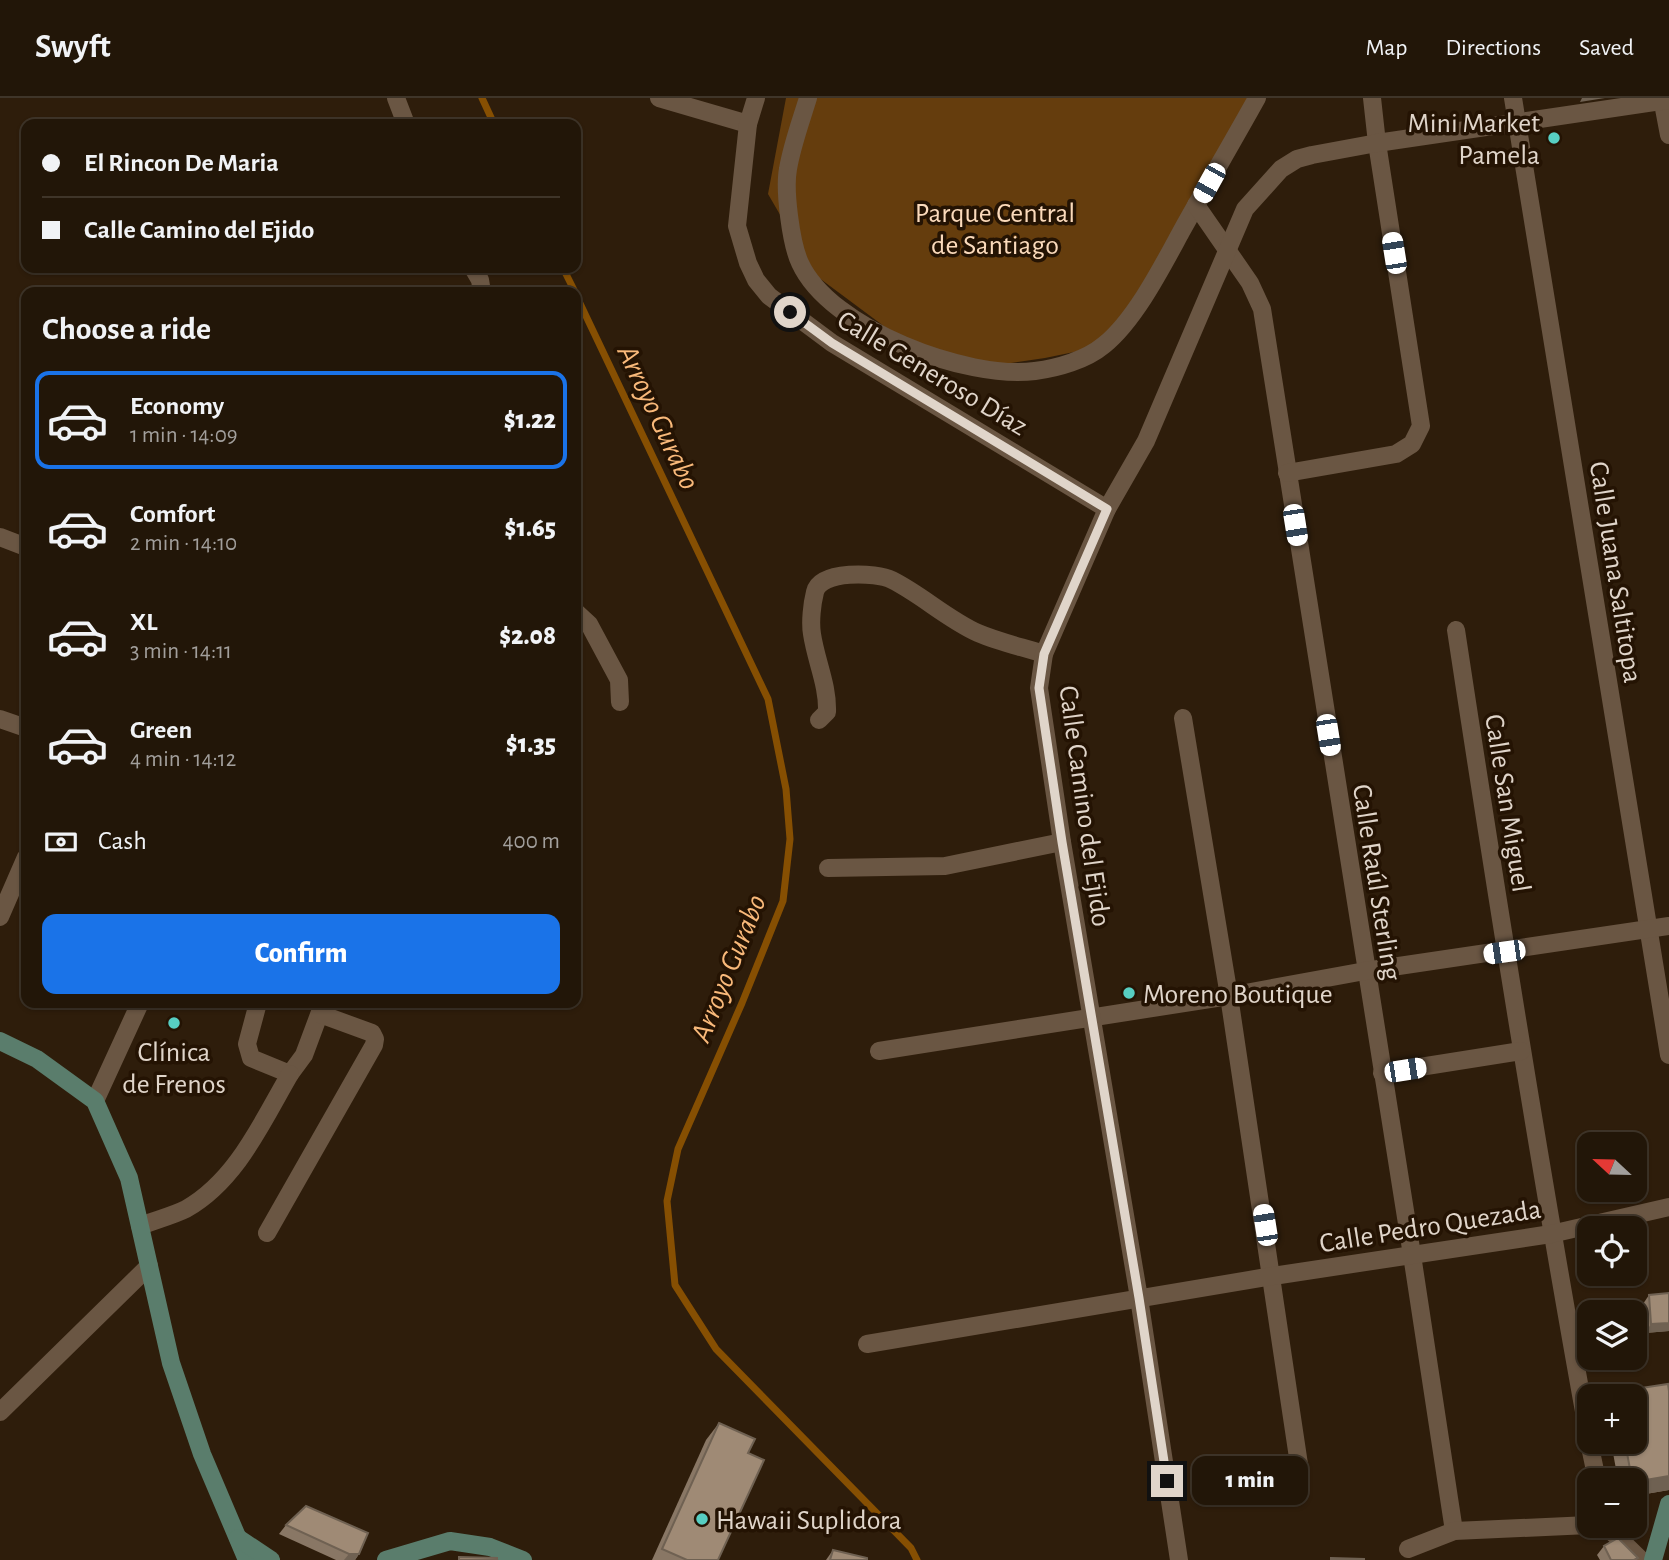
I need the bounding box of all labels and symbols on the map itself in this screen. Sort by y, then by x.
place label: Mini Market Pamela [1408,110,1540,170]
marker: Mini Market Pamela [1546,130,1562,146]
car [1190,160,1229,206]
park label: Parque Central de Santiago [915,200,1075,260]
car [1381,231,1408,275]
route start [774,296,806,328]
street label: Calle Generoso Díaz [832,306,1032,441]
water label: Arroyo Gurabo [611,340,705,494]
street label: Calle Juana Saltitopa [1584,460,1646,685]
car [1282,503,1309,547]
street label: Calle Camino del Ejido [1053,684,1115,929]
street label: Calle San Miguel [1479,712,1535,894]
car [1315,713,1342,757]
street label: Calle Raúl Sterling [1347,782,1405,983]
water label: Arroyo Gurabo [685,891,772,1047]
car [1482,939,1527,965]
place label: Moreno Boutique [1143,981,1333,1009]
marker: Moreno Boutique [1121,985,1137,1001]
marker: Clínica de Frenos [166,1015,182,1031]
place label: Clínica de Frenos [122,1039,226,1099]
car [1383,1056,1428,1084]
north arrow [1577,1132,1647,1202]
street label: Calle Pedro Quezada [1318,1196,1543,1258]
car [1252,1203,1279,1247]
callout: 1 min [1192,1456,1307,1506]
route end [1151,1465,1183,1497]
place label: Hawaii Suplidora [716,1507,902,1535]
marker: Hawaii Suplidora [694,1511,710,1527]

